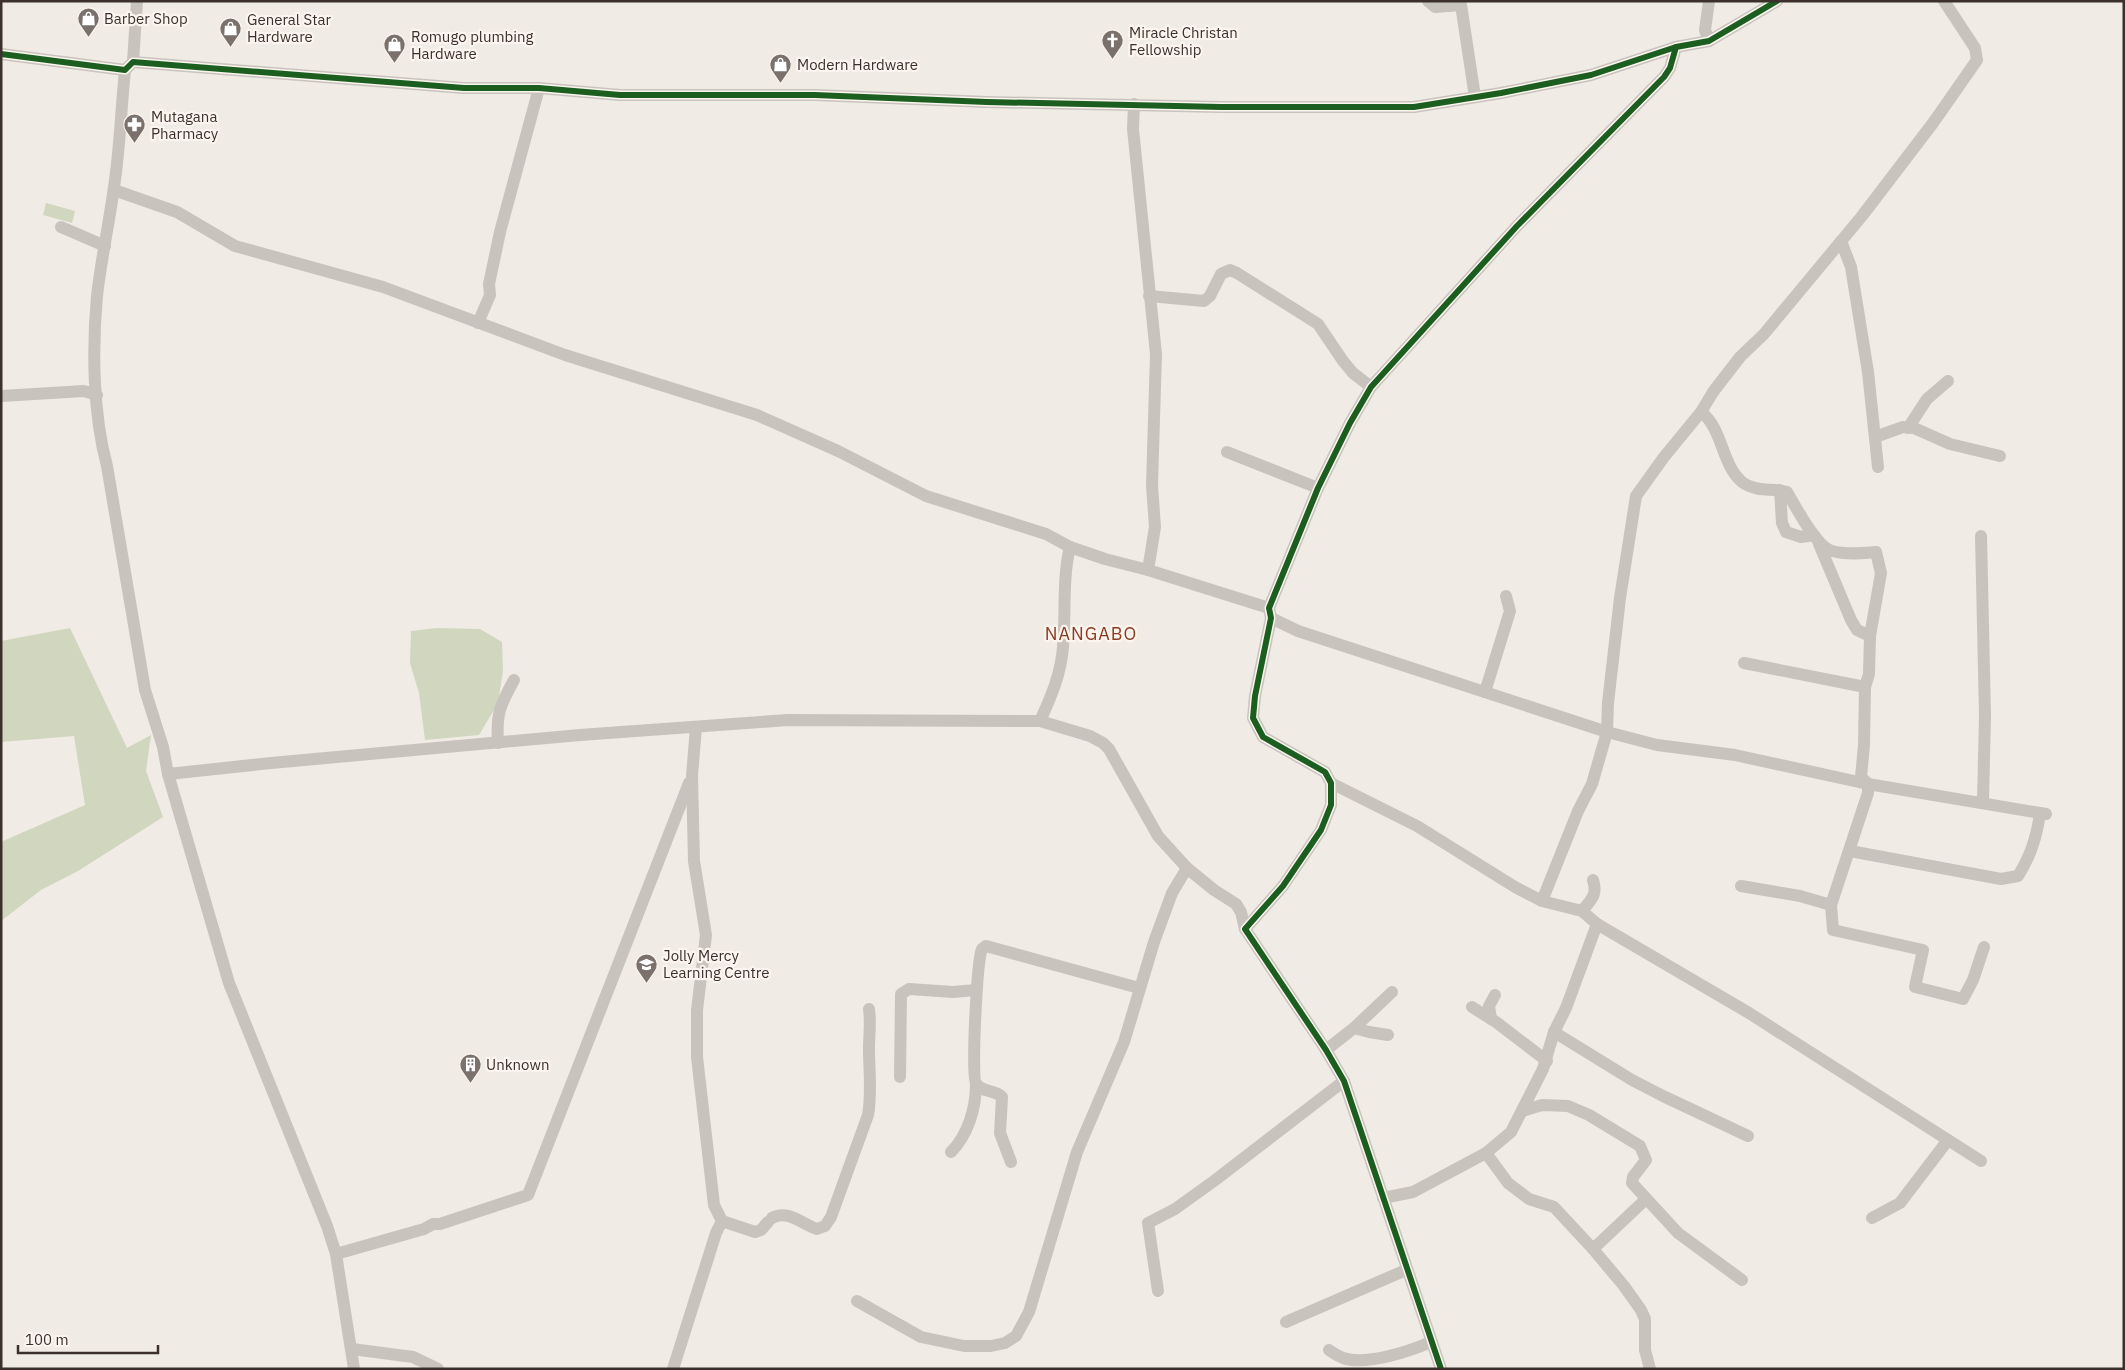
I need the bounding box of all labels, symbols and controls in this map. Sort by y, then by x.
shop icon: Barber Shop [76,6,100,37]
place label: Barber Shop [104,9,188,28]
place label: General Star Hardware [247,10,331,46]
shop icon: General Star Hardware [219,16,243,47]
place label: Miracle Christan Fellowship [1129,23,1238,59]
place label: Romugo plumbing Hardware [411,27,534,63]
church icon: Miracle Christan Fellowship [1101,29,1125,60]
shop icon: Romugo plumbing Hardware [383,33,407,64]
shop icon: Modern Hardware [769,52,793,83]
place label: Modern Hardware [797,55,918,74]
place label: Mutagana Pharmacy [151,107,219,143]
pharmacy icon: Mutagana Pharmacy [123,113,147,144]
district label: NANGABO [1045,622,1137,645]
place label: Jolly Mercy Learning Centre [663,946,769,982]
school or university icon: Jolly Mercy Learning Centre [635,952,659,983]
building icon: Unknown [458,1052,482,1083]
place label: Unknown [486,1055,549,1074]
scale bar [18,1322,158,1354]
text: 100 m [25,1330,69,1349]

